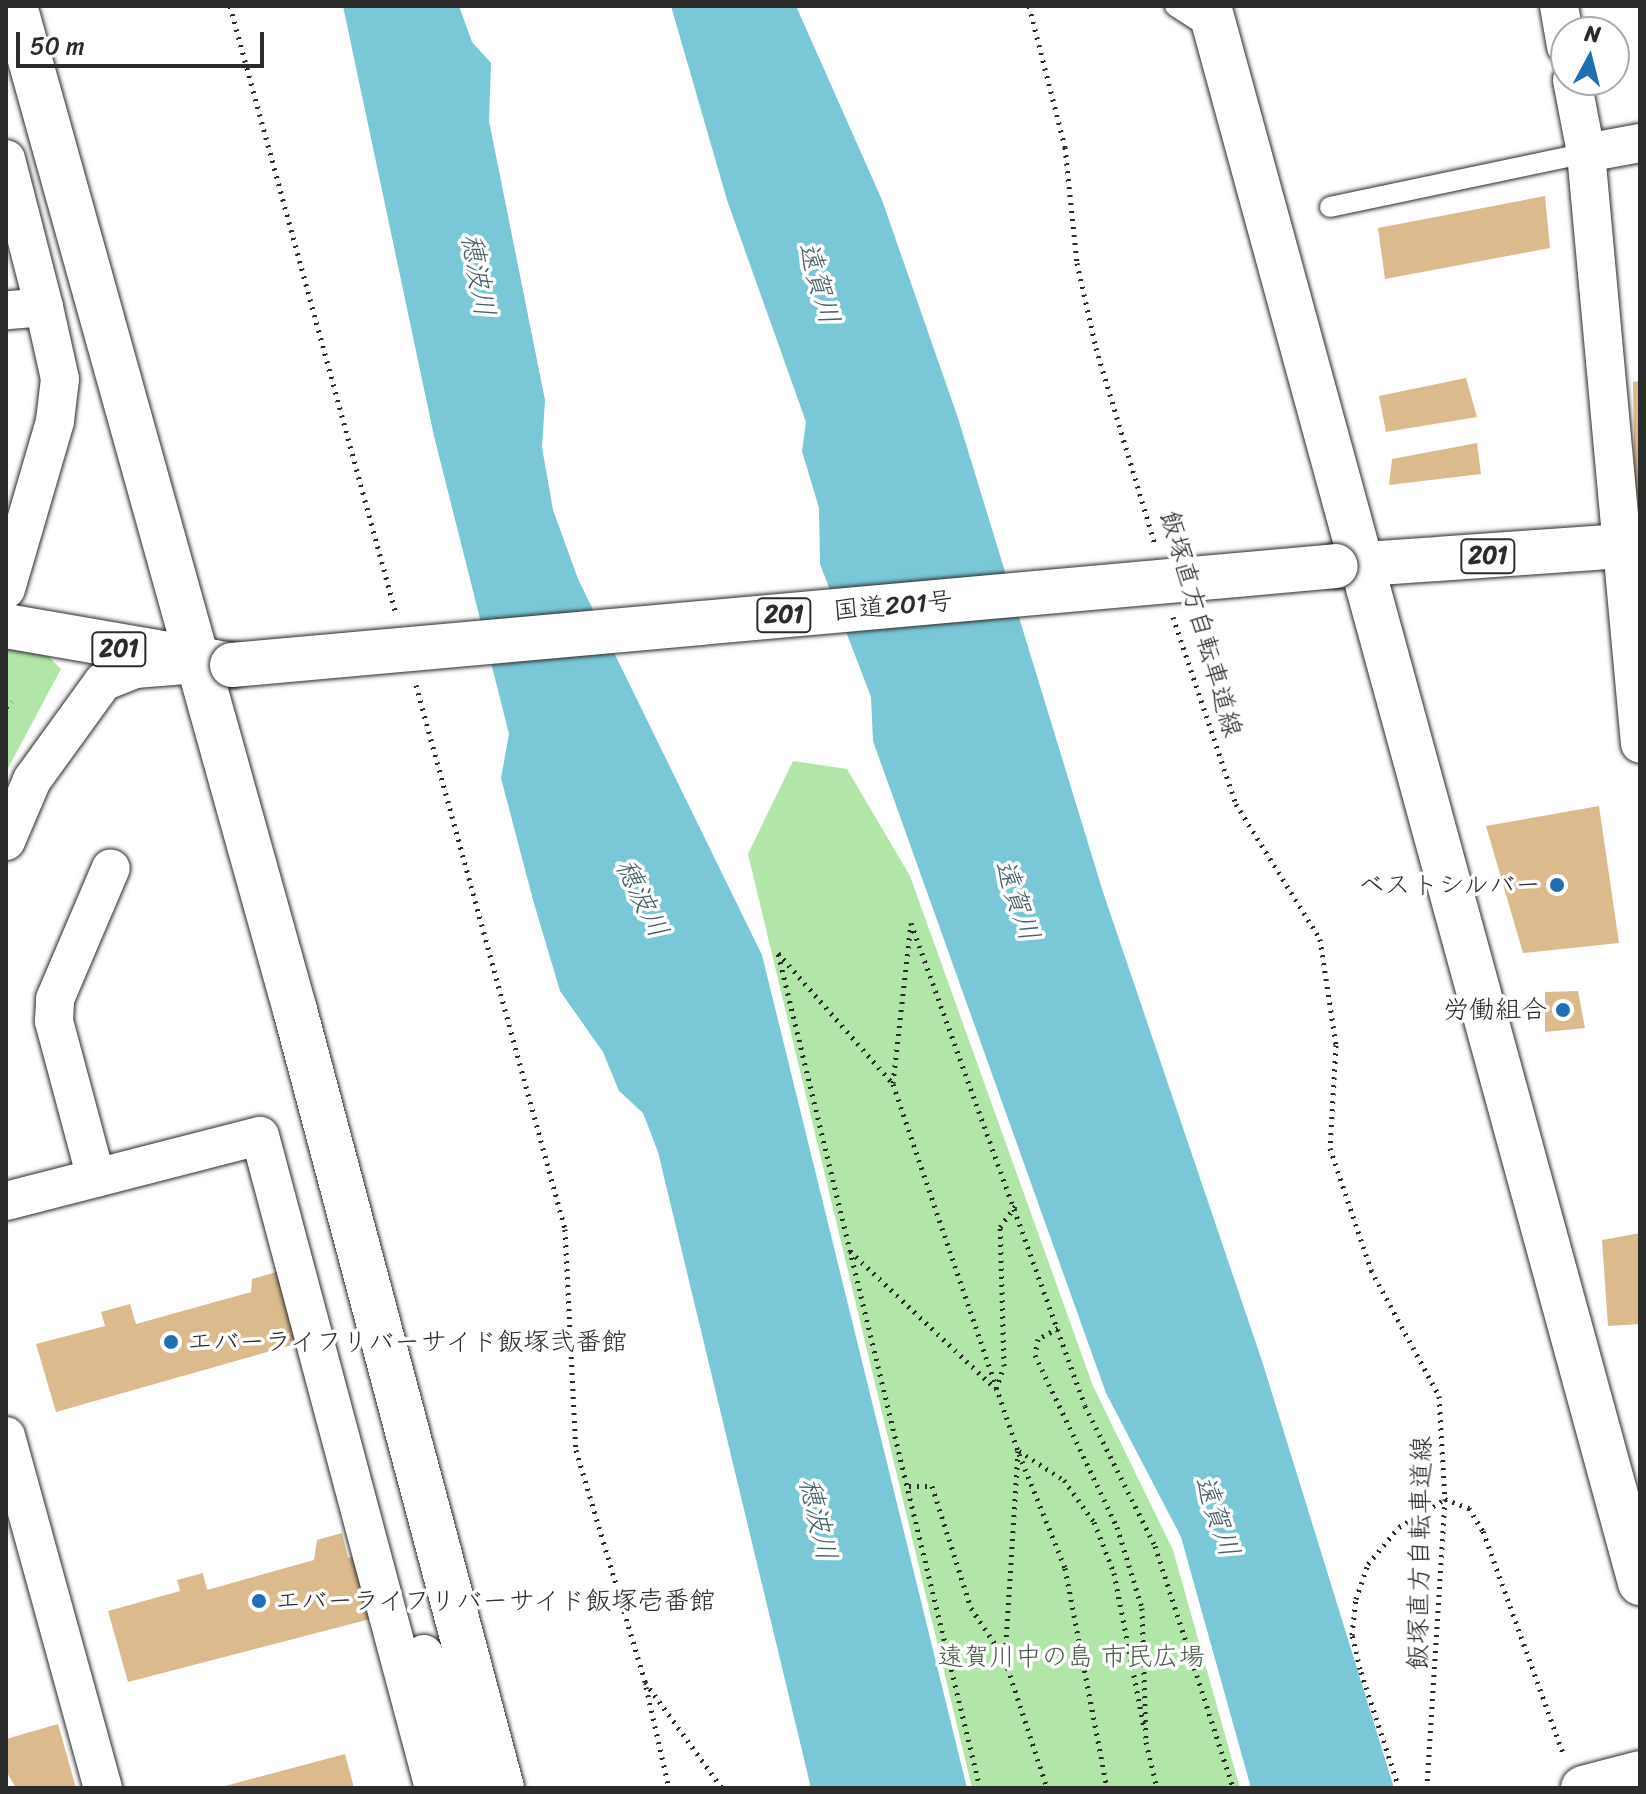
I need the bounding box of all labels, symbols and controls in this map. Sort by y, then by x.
text: N [1583,13,1603,54]
scale bar [20,16,268,66]
north arrow [1550,16,1630,96]
text: 50 m [30,25,85,67]
water label: 穂波川 [454,231,502,319]
water label: 遠賀川 [791,238,847,328]
street label: 飯塚直方自転車道線 [1154,507,1248,741]
road number: 201 [1460,536,1516,576]
street label: 国道201号 [832,585,954,627]
road number: 201 [756,595,812,635]
road number: 201 [91,629,147,669]
water label: 穂波川 [608,853,676,943]
water label: 遠賀川 [987,855,1047,945]
place label: ベストシルバー [1359,869,1541,901]
marker: ベストシルバー [1548,876,1566,894]
place label: 労働組合 [1443,994,1547,1026]
marker: 労働組合 [1554,1001,1572,1019]
place label: エバーライフリバーサイド飯塚弐番館 [187,1326,629,1358]
marker: エバーライフリバーサイド飯塚弐番館 [162,1333,180,1351]
street label: 飯塚直方自転車道線 [1402,1436,1438,1670]
water label: 遠賀川 [1187,1471,1247,1561]
water label: 穂波川 [792,1474,844,1564]
place label: エバーライフリバーサイド飯塚壱番館 [275,1585,717,1617]
marker: エバーライフリバーサイド飯塚壱番館 [250,1592,268,1610]
park label: 遠賀川中の島 市民広場 [938,1641,1204,1673]

